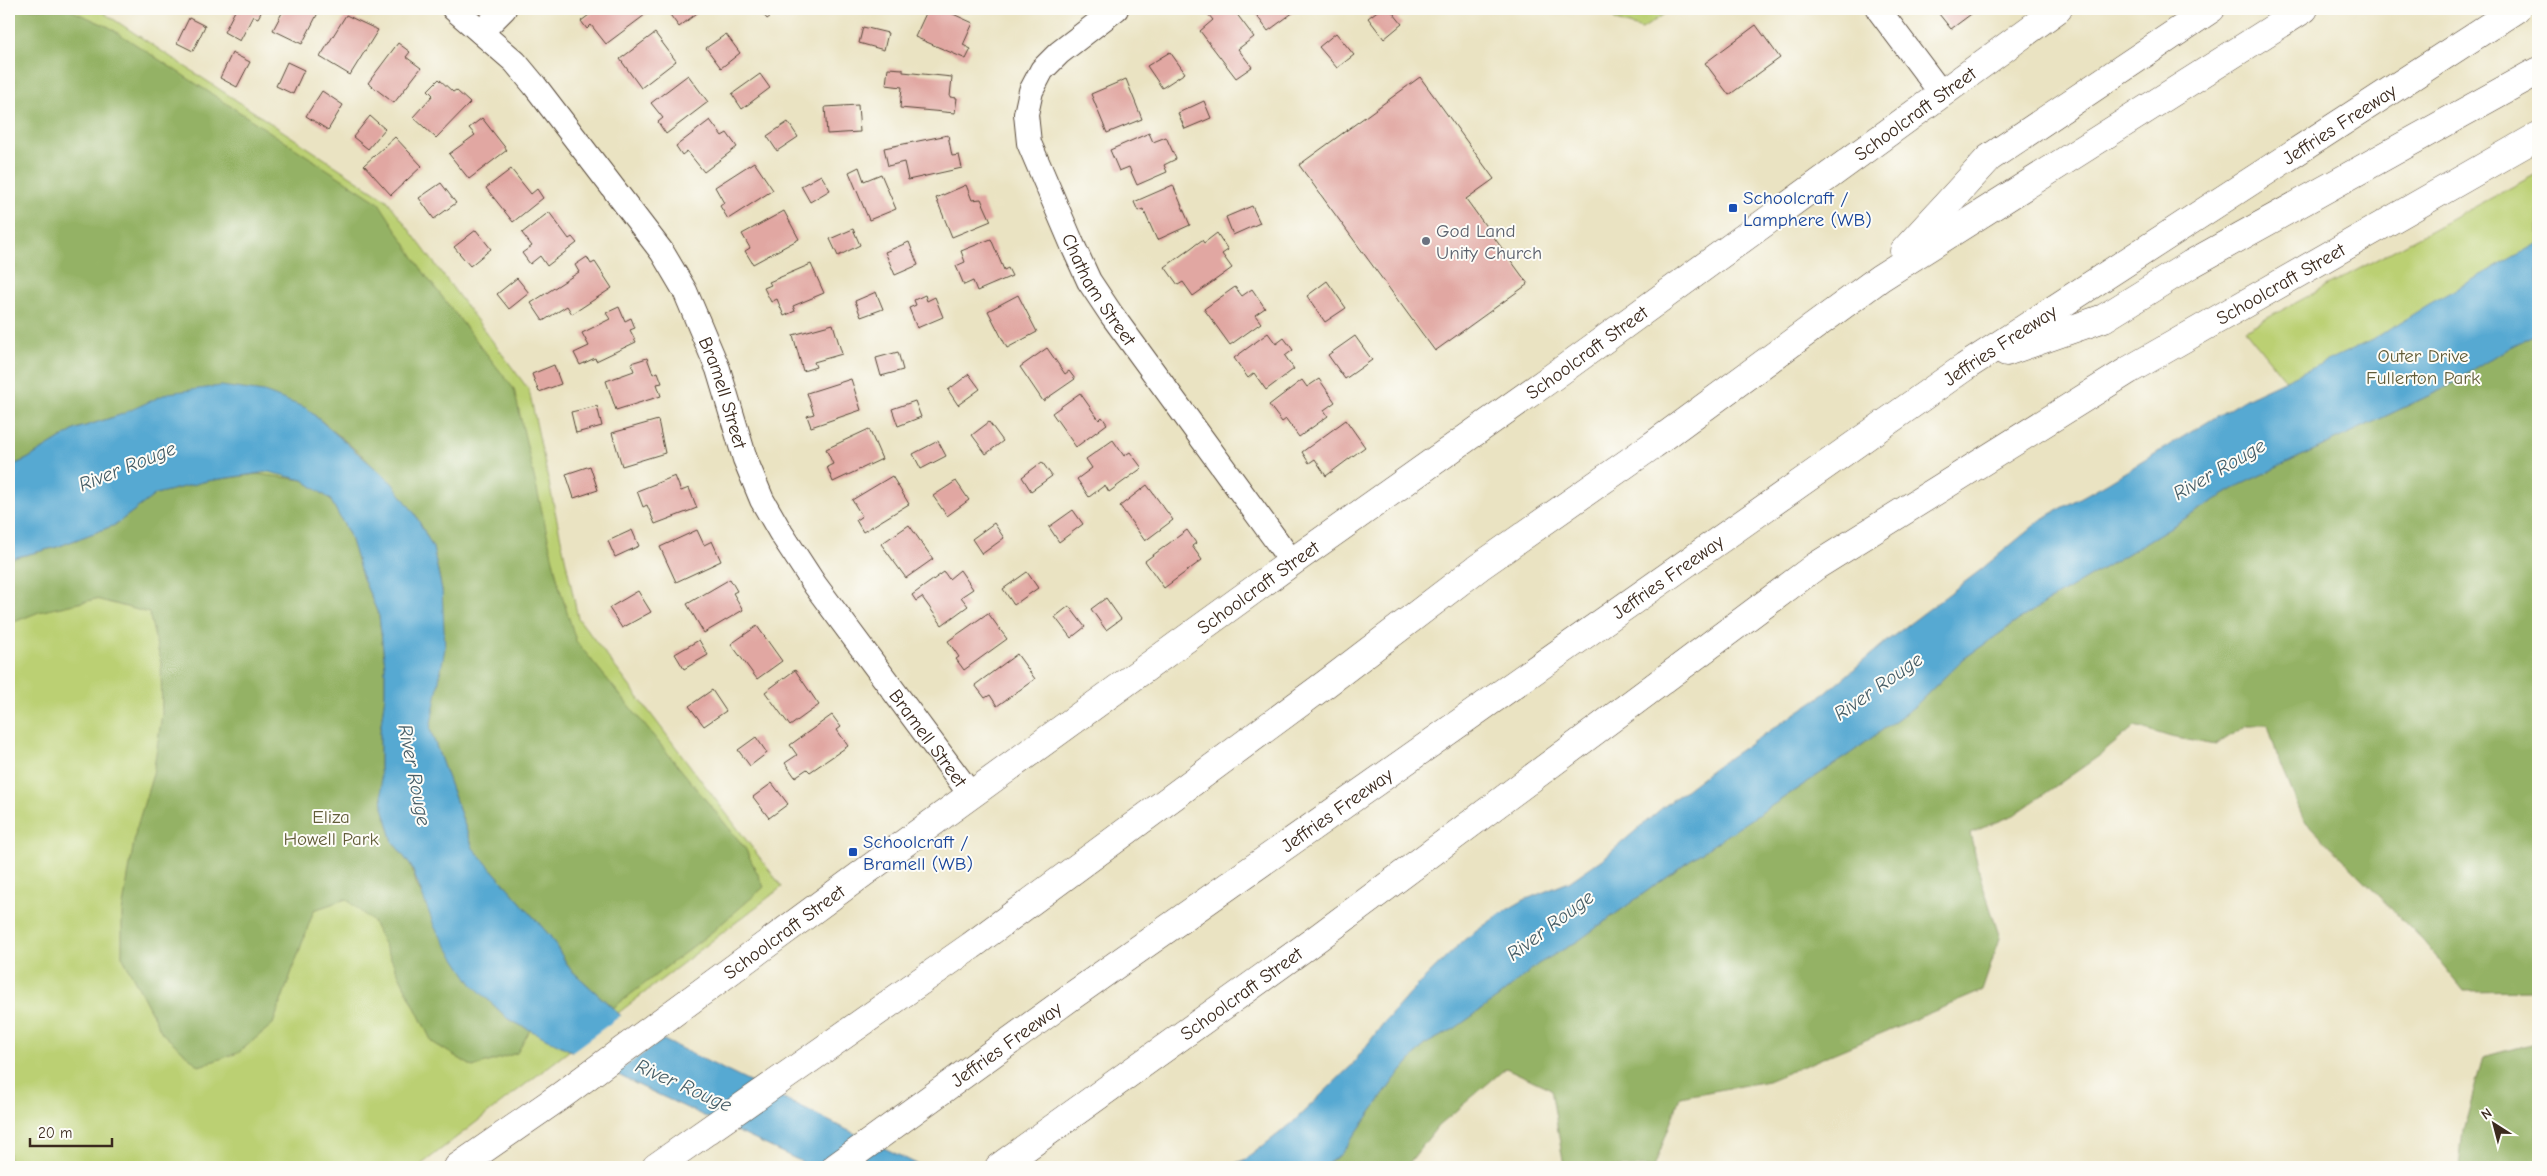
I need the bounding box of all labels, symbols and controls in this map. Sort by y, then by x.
street label: Schoolcraft Street [1850,62,1981,166]
street label: Jeffries Freeway [2279,79,2401,170]
place label: Schoolcraft / Lamphere (WB) [1743,187,1872,231]
marker: Schoolcraft / Lamphere (WB) [1727,202,1739,214]
place label: God Land Unity Church [1436,220,1542,264]
street label: Chatham Street [1057,230,1141,350]
marker: God Land Unity Church [1420,235,1432,247]
street label: Schoolcraft Street [2212,238,2350,330]
street label: Jeffries Freeway [1939,300,2062,391]
street label: Schoolcraft Street [1522,301,1653,404]
street label: Bramell Street [694,334,751,452]
park label: Outer Drive Fullerton Park [2366,345,2481,389]
water label: River Rouge [2169,434,2270,505]
water label: River Rouge [75,437,179,496]
street label: Jeffries Freeway [1608,530,1729,624]
street label: Schoolcraft Street [1193,536,1324,639]
water label: River Rouge [1830,647,1927,725]
street label: Bramell Street [884,685,972,792]
water label: River Rouge [393,722,436,828]
street label: Jeffries Freeway [1277,763,1397,857]
park label: Eliza Howell Park [283,806,379,850]
place label: Schoolcraft / Bramell (WB) [863,831,973,875]
marker: Schoolcraft / Bramell (WB) [847,846,859,858]
street label: Schoolcraft Street [719,880,850,984]
water label: River Rouge [1502,885,1598,966]
street label: Schoolcraft Street [1176,942,1307,1045]
street label: Jeffries Freeway [947,997,1067,1092]
water label: River Rouge [632,1054,736,1117]
north arrow [2470,1098,2520,1148]
text: N [2478,1104,2495,1123]
scale bar [30,1116,112,1148]
text: 20 m [38,1124,72,1142]

